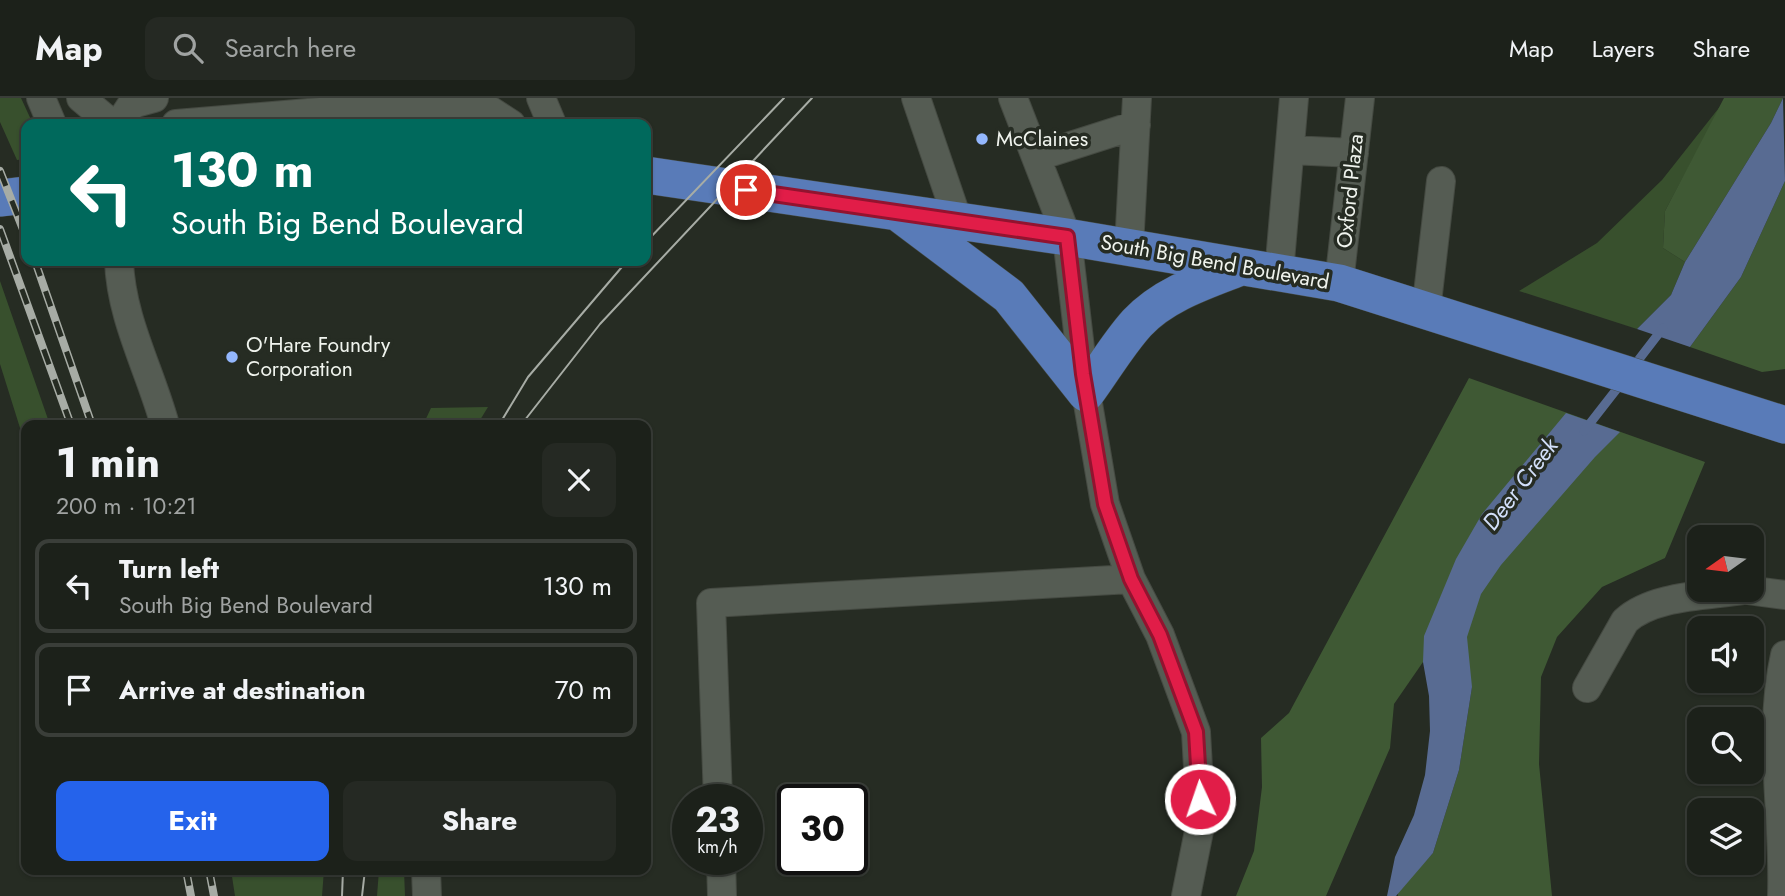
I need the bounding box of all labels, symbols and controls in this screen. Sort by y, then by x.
search box [145,17,635,80]
text: Map [35,25,103,72]
icon: search [169,29,207,67]
text: Search here [225,29,356,67]
text: Map [1509,31,1554,66]
text: Layers [1592,31,1654,66]
text: Share [1692,31,1750,66]
place label: McClaines [996,124,1088,154]
marker: McClaines [974,131,990,147]
street label: Oxford Plaza [1329,132,1371,250]
text: 130 m [171,135,314,205]
icon: left [56,147,147,238]
pin [716,160,776,220]
icon: arrive [727,171,765,209]
text: South Big Bend Boulevard [171,200,524,246]
street label: South Big Bend Boulevard [1098,227,1332,297]
place label: O'Hare Foundry Corporation [246,330,391,384]
marker: O'Hare Foundry Corporation [224,349,240,365]
water label: Deer Creek [1474,430,1567,537]
text: 1 min [56,432,160,493]
button: close [542,443,616,517]
text: 200 m · 10:21 [56,489,197,523]
north arrow [1687,525,1764,602]
map controls [1687,525,1764,875]
text: Turn left [119,550,219,588]
icon: left [60,567,98,605]
text: 130 m [542,567,612,605]
text: South Big Bend Boulevard [119,588,373,622]
button: sound [1687,616,1764,693]
icon: arrive [60,671,98,709]
text: Arrive at destination [119,671,366,709]
text: 70 m [555,671,612,709]
button: search [1687,707,1764,784]
position arrow [1163,762,1237,836]
button: Exit [56,781,329,861]
button: Share [343,781,616,861]
speed limit sign: 30 [777,784,868,875]
text: 23 [695,795,740,845]
button: layers [1687,798,1764,875]
text: km/h [697,834,738,860]

